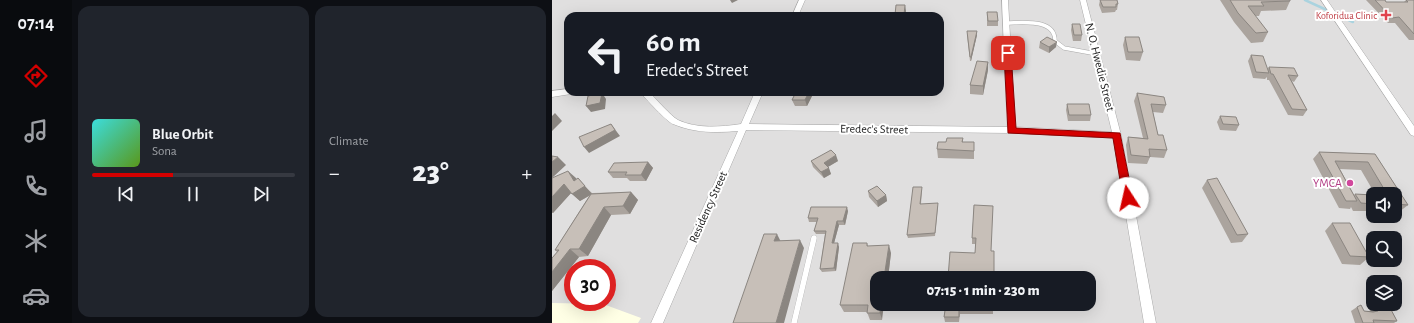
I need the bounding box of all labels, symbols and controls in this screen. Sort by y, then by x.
marker: Koforidua Clinic [1380,9,1392,21]
place label: Koforidua Clinic [1316,11,1377,21]
text: 07:14 [18,15,54,33]
street label: N. O. Hwedie Street [1083,22,1117,113]
icon: left [580,28,632,80]
text: 60 m [646,29,701,57]
pin [991,36,1025,70]
icon: arrive [997,42,1019,64]
icon: directions [22,62,50,90]
text: Eredec's Street [646,62,748,80]
icon: music [22,117,50,145]
street label: Eredec's Street [840,122,908,136]
text: Blue Orbit [152,127,213,142]
text: Climate [329,135,368,148]
text: Sona [152,145,177,158]
text: 23° [412,157,449,187]
text: − [329,162,340,184]
text: + [521,162,532,184]
street label: Residency Street [687,169,730,245]
icon: phone [22,172,50,200]
position arrow [1107,177,1149,219]
place label: YMCA [1313,177,1342,189]
marker: YMCA [1345,178,1355,188]
icon: previous [115,183,137,205]
icon: pause [182,183,204,205]
icon: next [250,183,272,205]
map controls [1366,187,1402,311]
button: sound [1366,187,1402,223]
icon: climate [22,227,50,255]
button: search [1366,231,1402,267]
speed limit sign: 30 [564,259,616,311]
button: layers [1366,275,1402,311]
icon: car [22,282,50,310]
text: 07:15 · 1 min · 230 m [926,283,1040,298]

